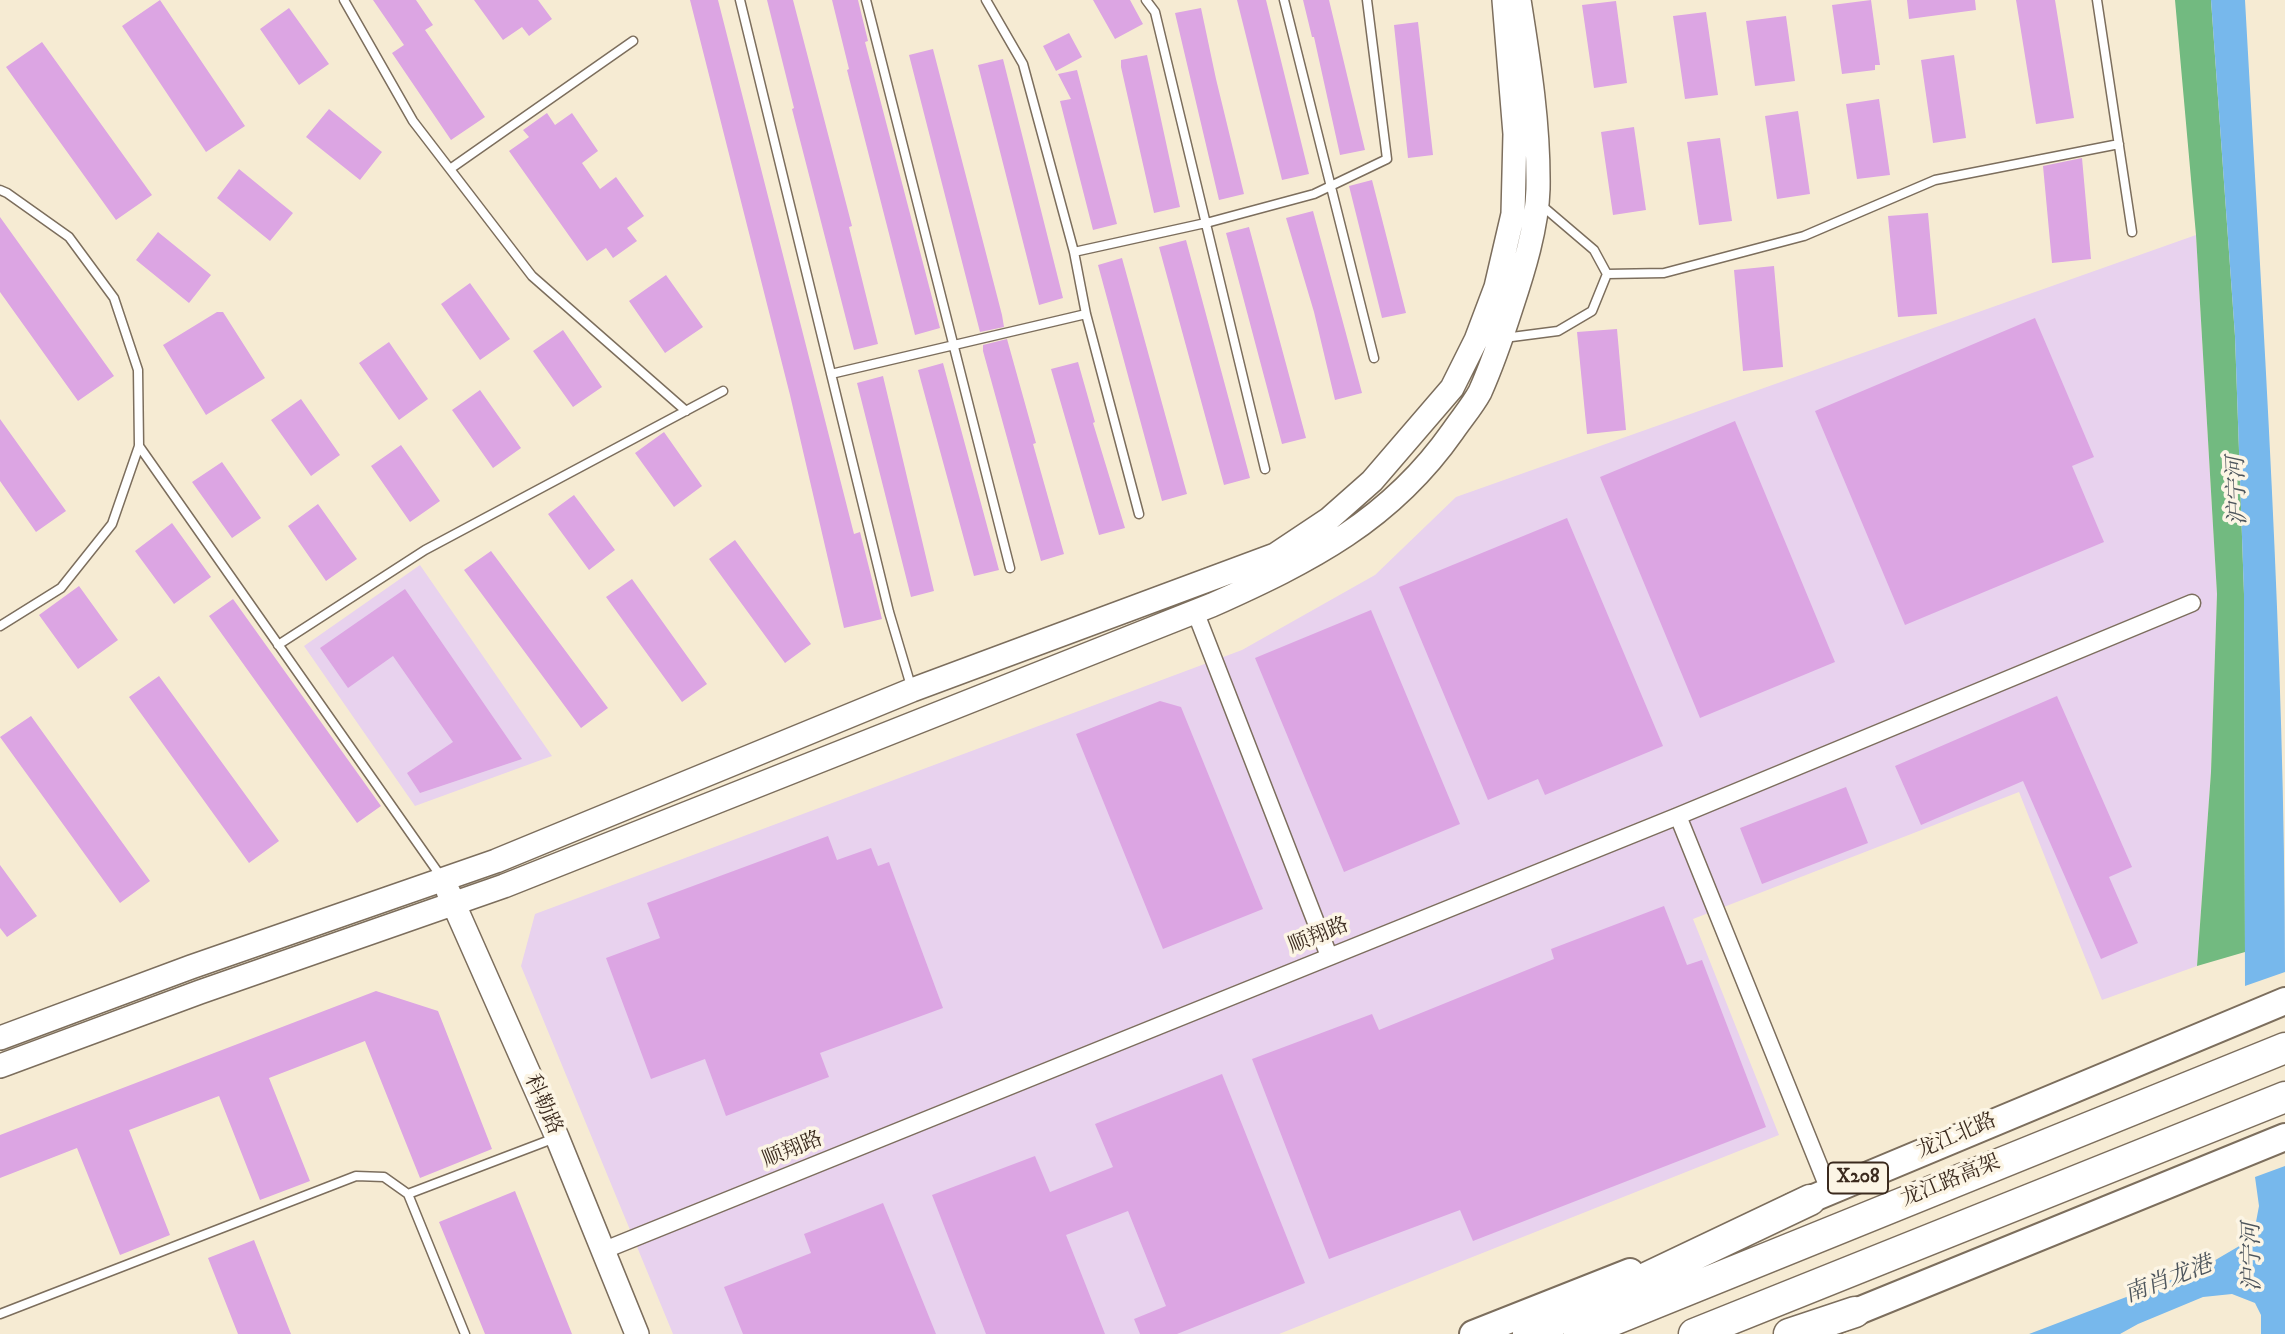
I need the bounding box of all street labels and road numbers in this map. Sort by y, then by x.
street label: 顺翔路 [1285,914,1353,960]
street label: 科勒路 [518,1071,566,1139]
street label: 龙江北路 [1913,1109,2001,1165]
street label: 顺翔路 [759,1128,827,1174]
street label: 龙江路高架 [1898,1151,2004,1213]
road number: X208 [1828,1162,1888,1194]

